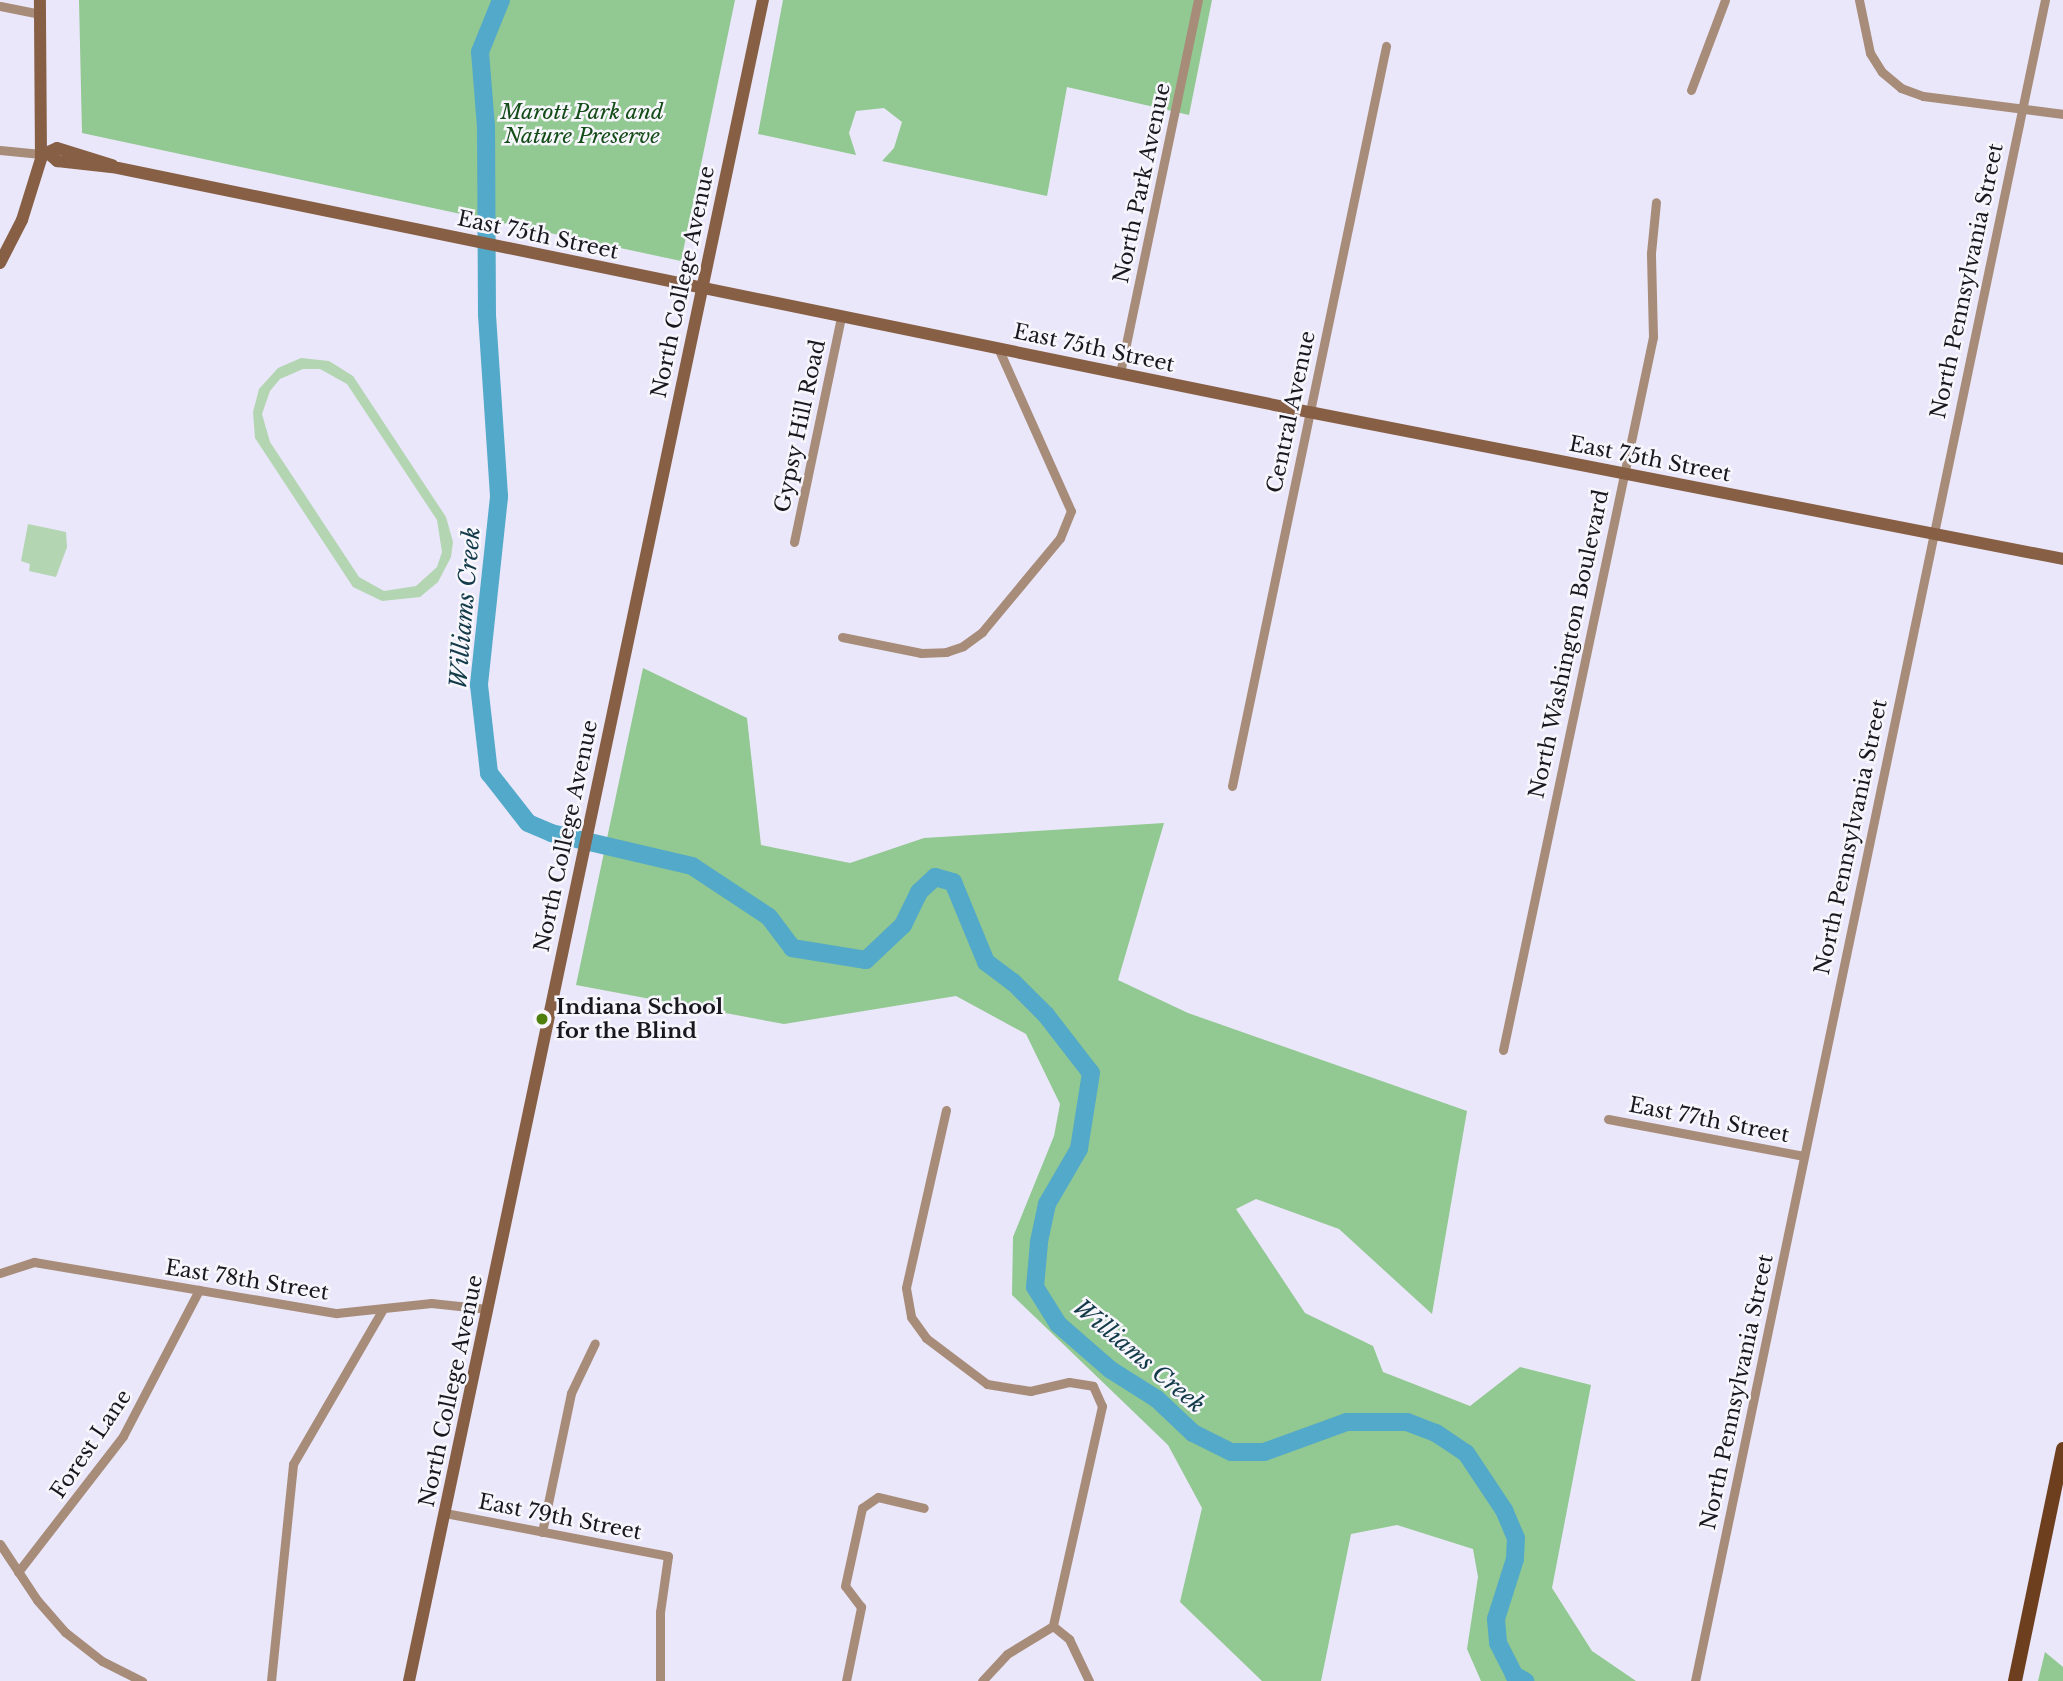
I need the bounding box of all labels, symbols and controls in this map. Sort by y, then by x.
street label: North Park Avenue [1108,80,1176,286]
park label: Marott Park and Nature Preserve [500,99,664,149]
street label: North Pennsylvania Street [1925,141,2009,421]
street label: North College Avenue [646,163,720,401]
street label: East 75th Street [455,206,621,264]
street label: East 75th Street [1011,319,1177,377]
street label: Central Avenue [1261,328,1321,496]
street label: Gypsy Hill Road [769,337,831,515]
street label: East 75th Street [1567,431,1733,487]
street label: North Washington Boulevard [1524,487,1614,801]
water label: Williams Creek [444,526,486,690]
street label: North Pennsylvania Street [1809,697,1893,977]
street label: North College Avenue [529,717,603,955]
place label: Indiana School for the Blind [556,994,723,1044]
marker: Indiana School for the Blind [534,1011,550,1027]
street label: East 77th Street [1627,1092,1791,1148]
street label: North Pennsylvania Street [1695,1252,1779,1532]
street label: East 78th Street [163,1255,331,1305]
street label: North College Avenue [414,1272,488,1510]
water label: Williams Creek [1068,1293,1210,1419]
street label: Forest Lane [45,1385,137,1503]
street label: East 79th Street [476,1489,644,1545]

